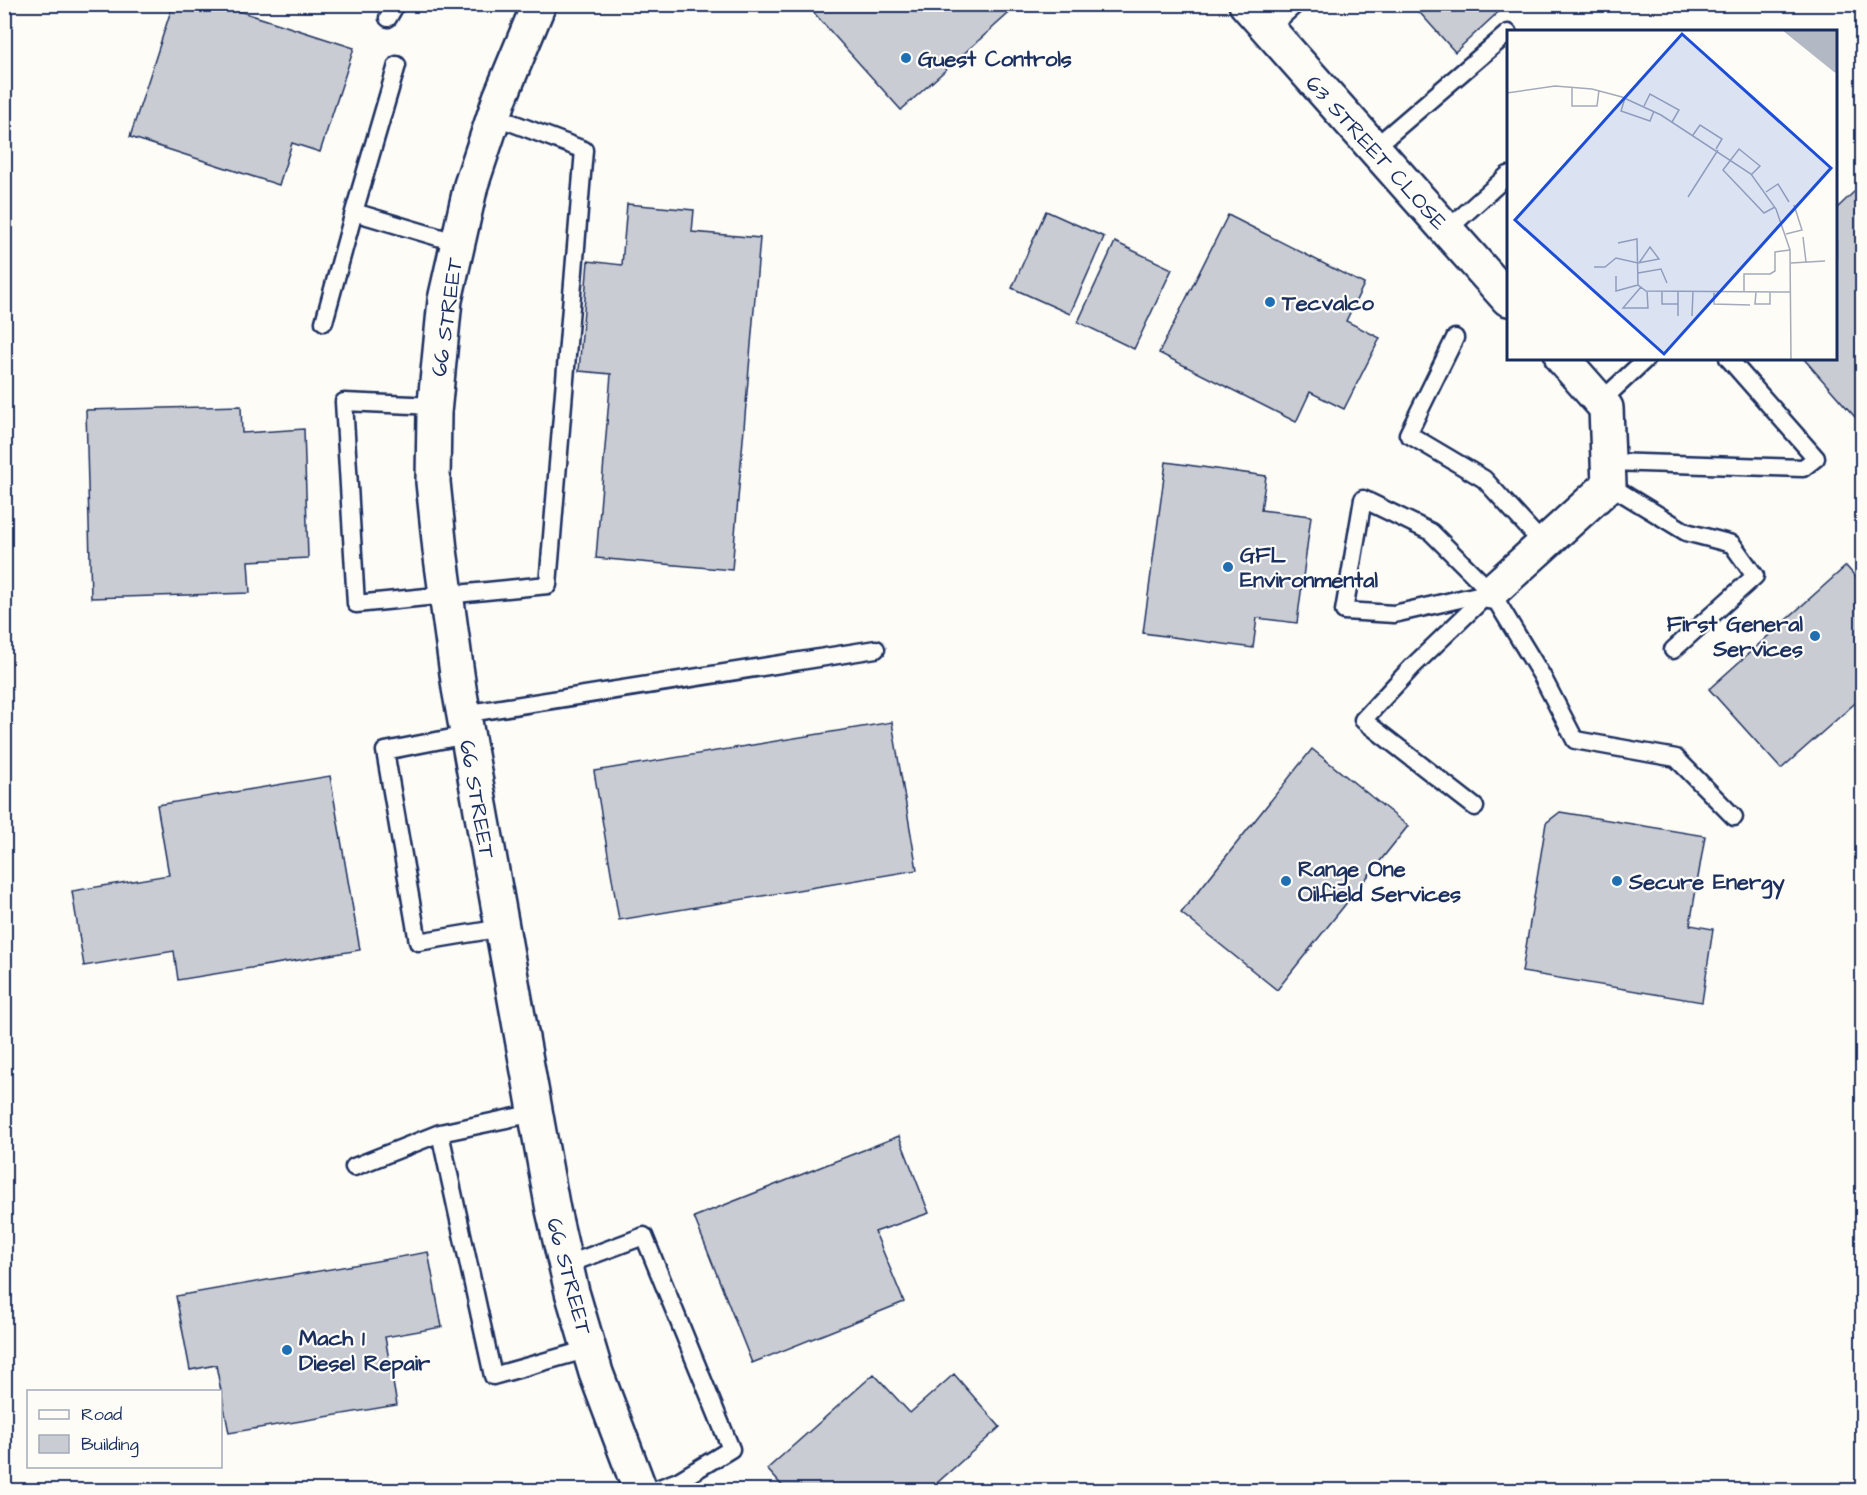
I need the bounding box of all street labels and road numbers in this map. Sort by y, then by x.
street label: 63 STREET CLOSE [1298,69,1454,237]
street label: 66 STREET [424,256,471,379]
street label: 66 STREET [451,738,502,861]
street label: 66 STREET [538,1215,599,1338]

